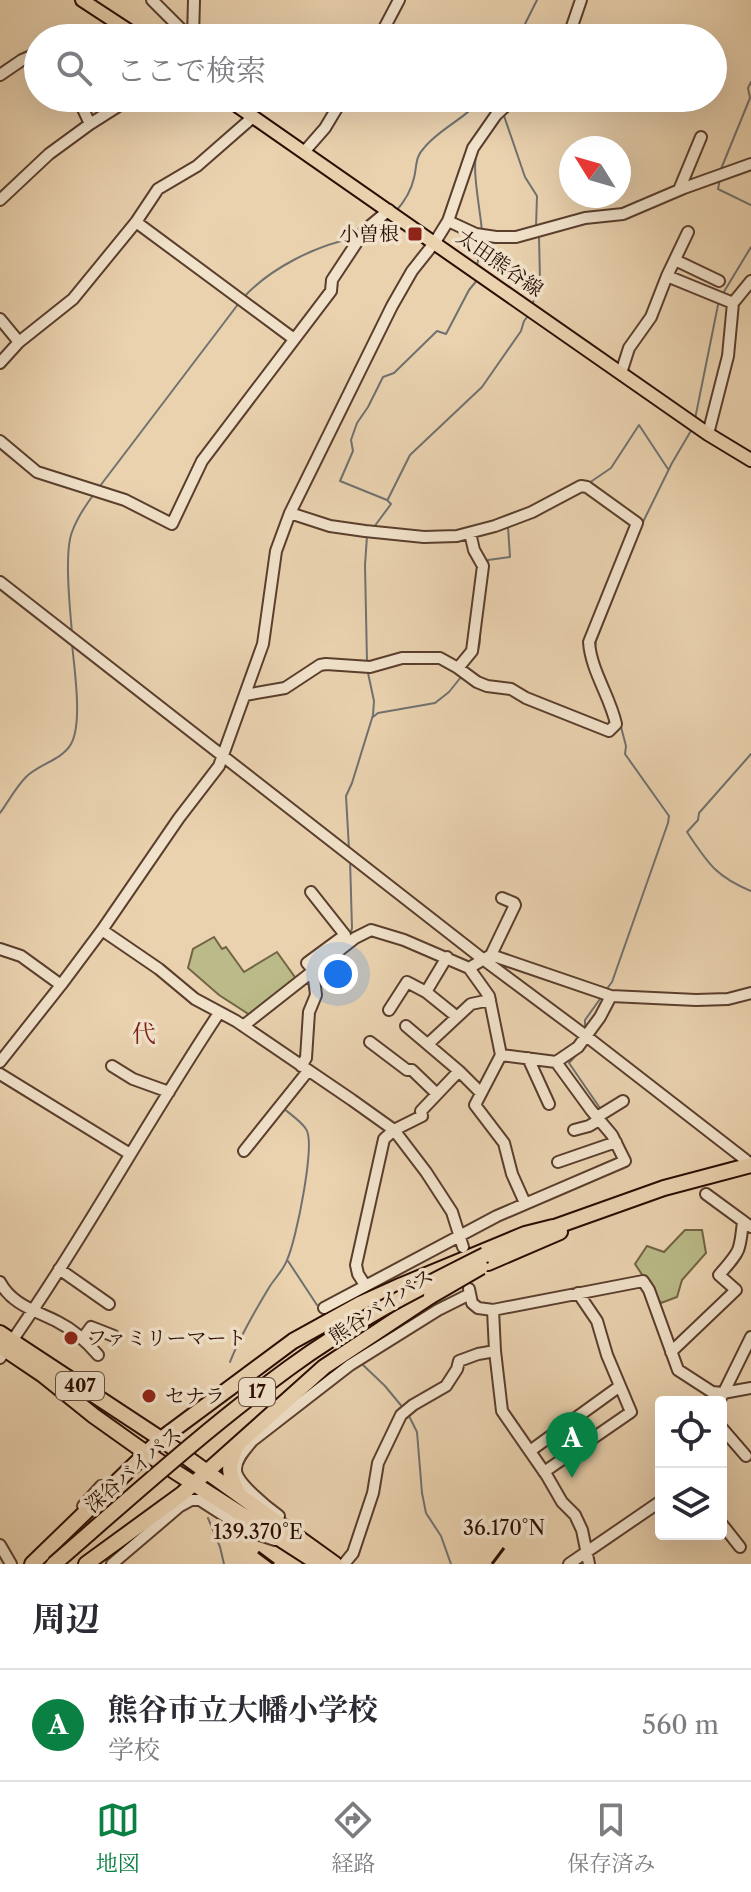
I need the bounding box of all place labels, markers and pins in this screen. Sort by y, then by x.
place label: 小曽根 [339,222,399,246]
marker: 小曽根 [406,225,424,243]
place label: ファミリーマート [87,1326,247,1350]
marker: ファミリーマート [62,1329,80,1347]
place label: セナラ [165,1384,225,1408]
marker: セナラ [140,1387,158,1405]
pin: A [546,1412,598,1478]

